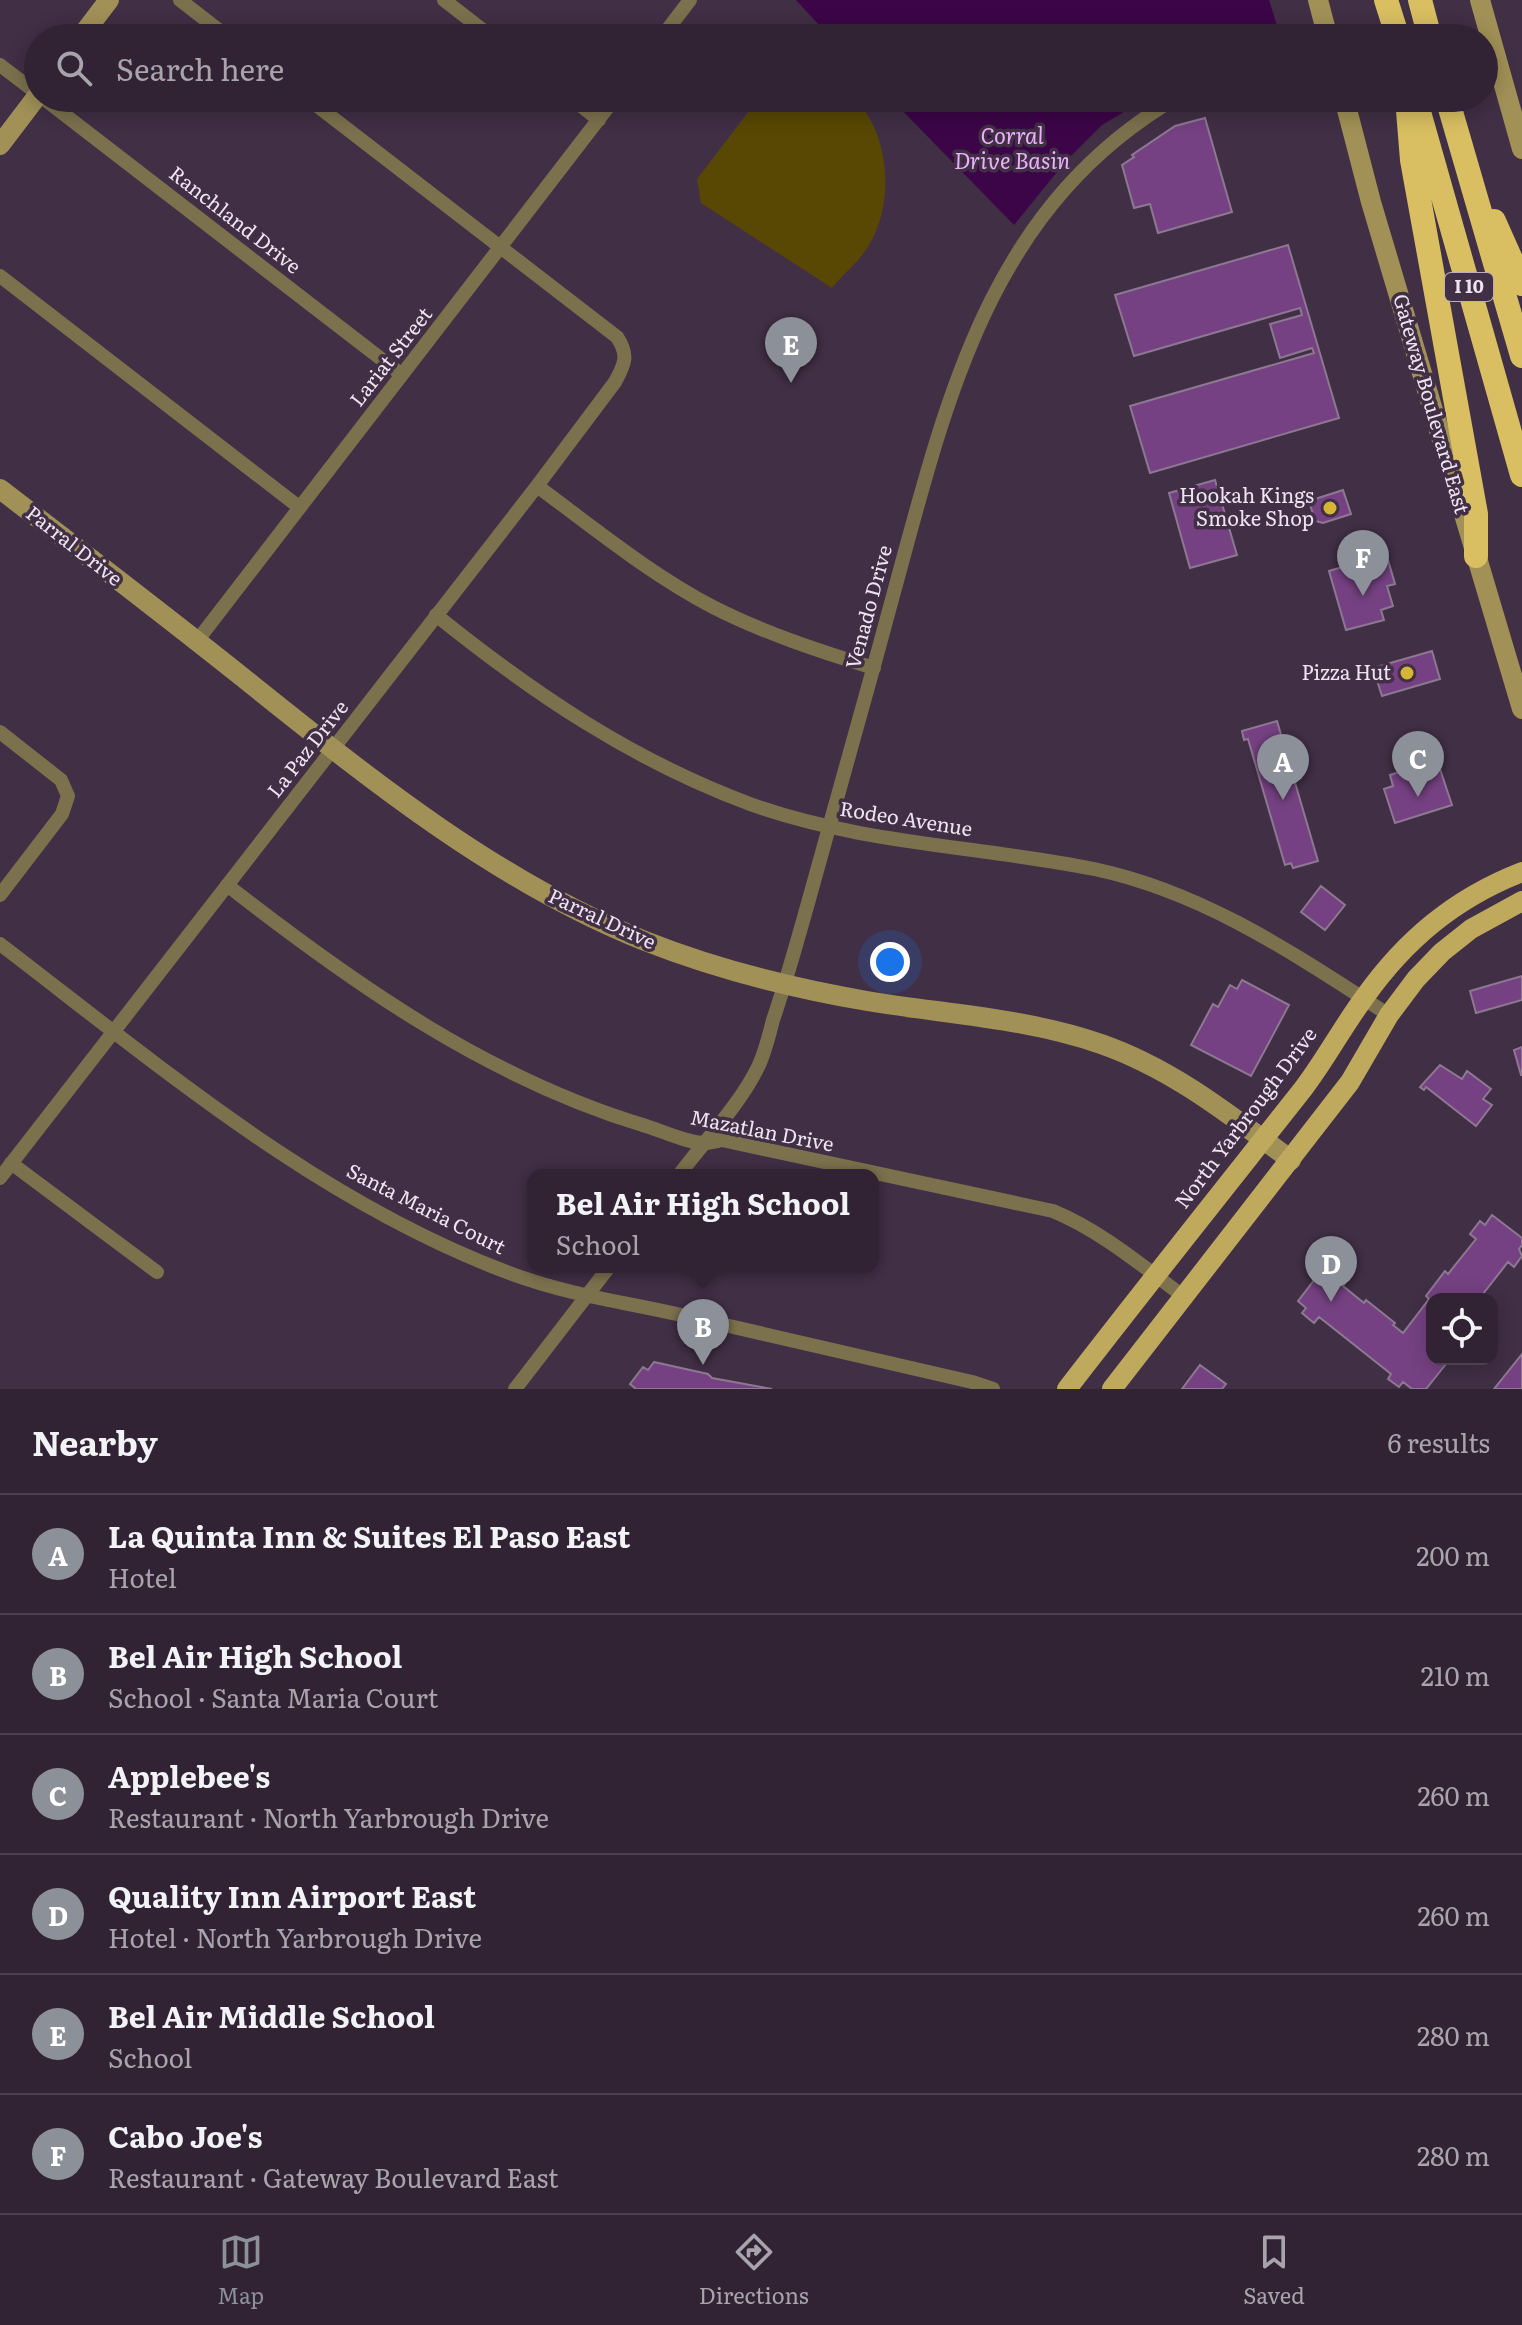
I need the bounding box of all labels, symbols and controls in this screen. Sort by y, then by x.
search box [24,24,1498,112]
icon: search [52,46,96,90]
text: Search here [116,46,284,90]
water label: Corral Drive Basin [954,118,1070,176]
street label: Ranchland Drive [164,157,309,280]
road number: I 10 [1445,273,1493,301]
street label: Gateway Boulevard East [1387,290,1479,517]
street label: Lariat Street [341,300,438,412]
pin: E [765,317,817,383]
place label: Hookah Kings Smoke Shop [1179,479,1314,532]
street label: Parral Drive [20,497,130,592]
marker: Hookah Kings Smoke Shop [1321,499,1339,517]
pin: F [1337,530,1389,596]
street label: Venado Drive [836,541,898,672]
place label: Pizza Hut [1302,656,1391,686]
marker: Pizza Hut [1398,664,1416,682]
street label: La Paz Drive [259,693,354,803]
pin: C [1392,731,1444,797]
pin: A [1257,734,1309,800]
street label: Rodeo Avenue [838,792,975,842]
street label: Parral Drive [544,879,662,955]
your location [870,942,910,982]
street label: North Yarbrough Drive [1166,1020,1323,1214]
street label: Mazatlan Drive [688,1100,837,1158]
street label: Santa Maria Court [342,1154,512,1260]
popup [527,1169,879,1273]
text: Bel Air High School [556,1180,850,1224]
text: School [556,1224,640,1263]
pin: D [1305,1236,1357,1302]
map controls [1426,1293,1498,1365]
button: locate [1426,1293,1498,1365]
pin: B [677,1299,729,1365]
text: Nearby [32,1416,158,1466]
text: 6 results [1387,1422,1490,1461]
text: La Quinta Inn & Suites El Paso East [108,1513,631,1557]
text: A [48,1535,68,1574]
text: 200 m [1416,1535,1490,1574]
text: Hotel [108,1557,177,1596]
text: Bel Air High School [108,1633,402,1677]
text: B [49,1655,67,1694]
text: 210 m [1421,1655,1490,1694]
text: School · Santa Maria Court [108,1677,438,1716]
text: Applebee's [108,1753,270,1797]
text: C [49,1775,67,1814]
text: 260 m [1417,1775,1490,1814]
text: Restaurant · North Yarbrough Drive [108,1797,549,1836]
text: Quality Inn Airport East [108,1873,476,1917]
text: D [48,1895,68,1934]
text: 260 m [1417,1895,1490,1934]
text: Hotel · North Yarbrough Drive [108,1917,482,1956]
text: Bel Air Middle School [108,1993,435,2037]
text: E [49,2015,67,2054]
text: 280 m [1417,2015,1490,2054]
text: School [108,2037,192,2076]
text: Cabo Joe's [108,2113,263,2157]
text: F [50,2135,66,2174]
text: 280 m [1417,2135,1490,2174]
text: Restaurant · Gateway Boulevard East [108,2157,559,2196]
tab: Map [217,2230,264,2311]
tab: Directions [699,2230,809,2311]
tab: Saved [1243,2230,1305,2311]

